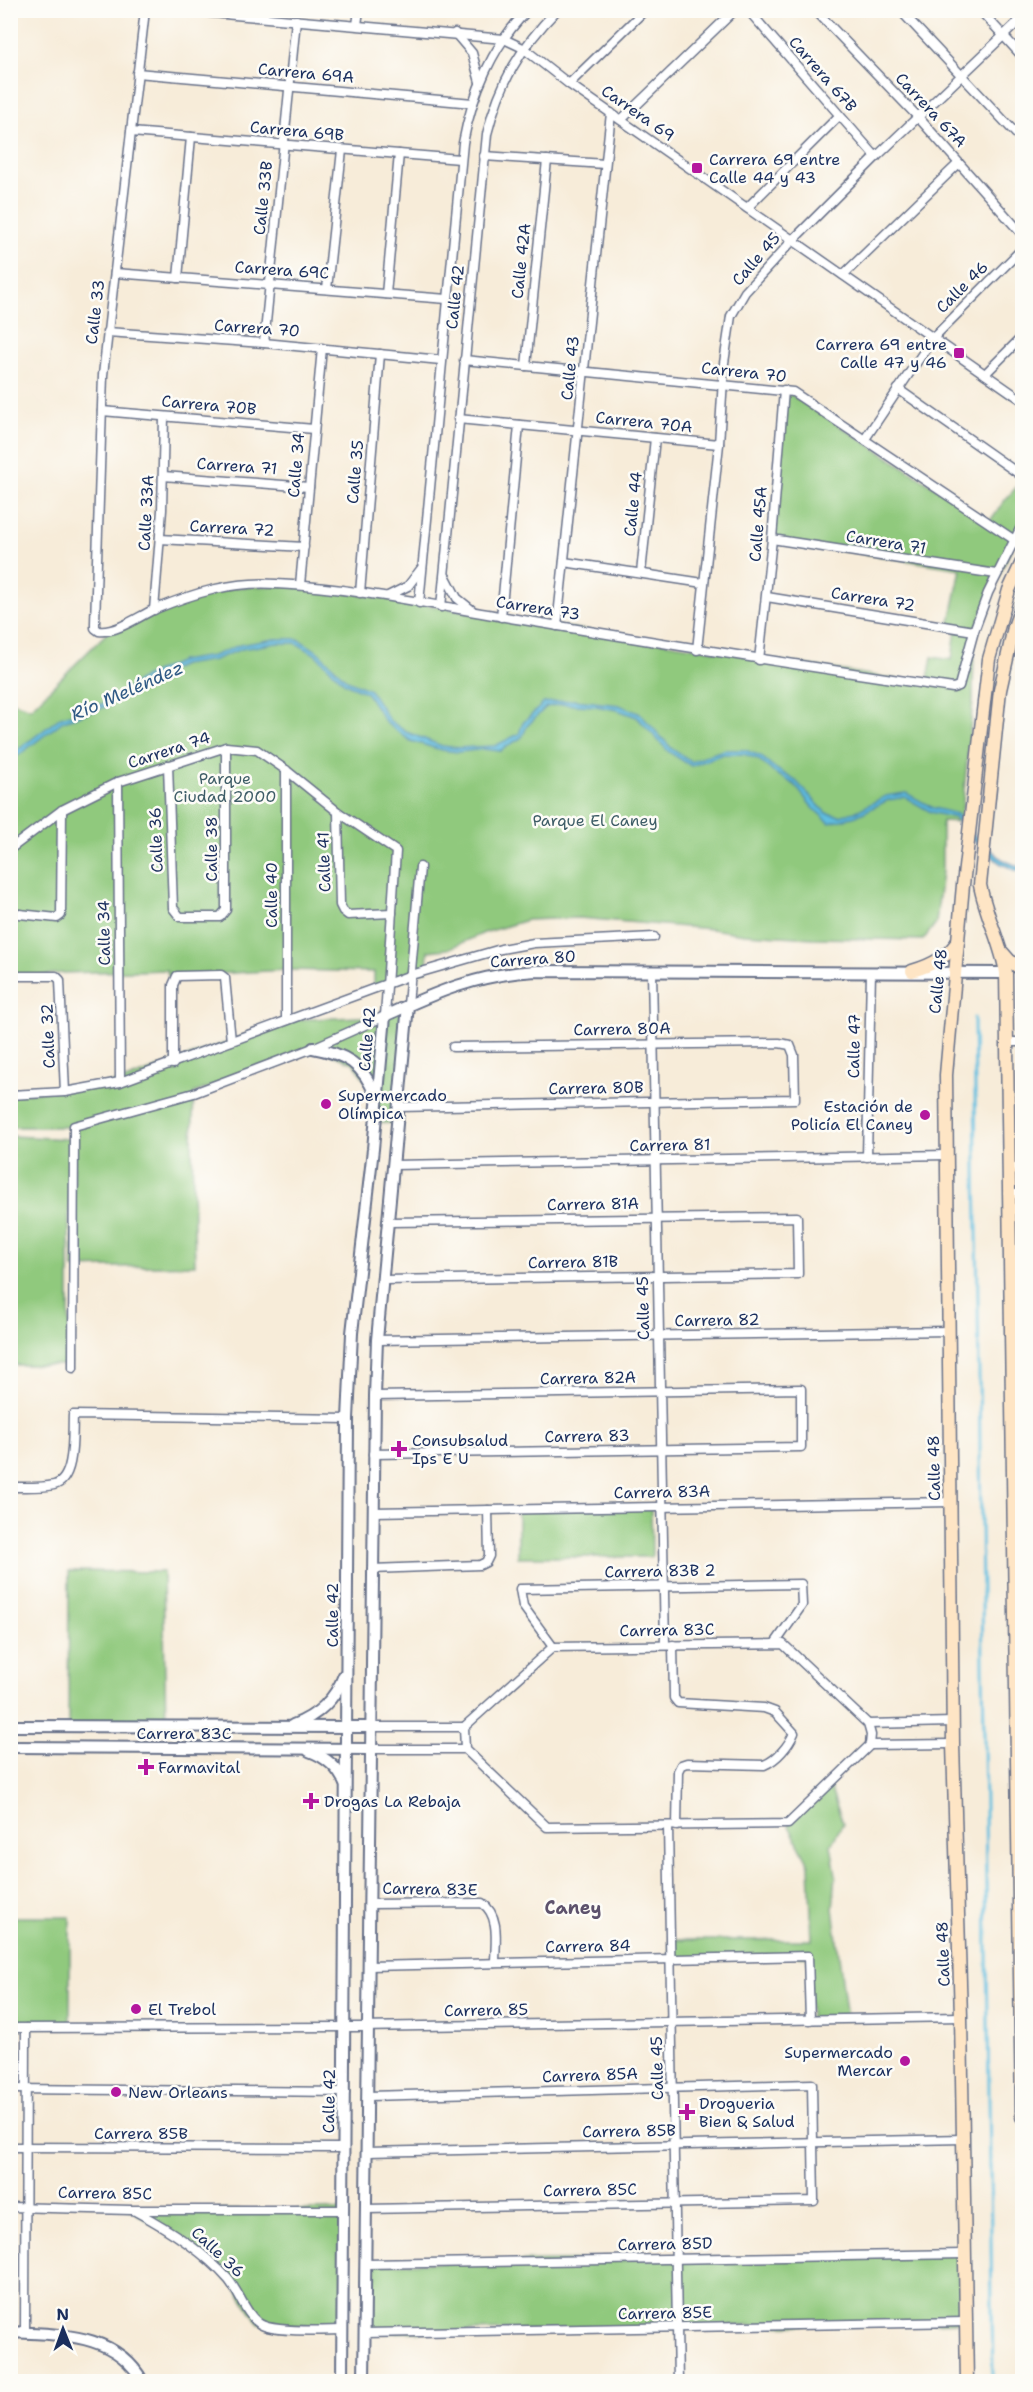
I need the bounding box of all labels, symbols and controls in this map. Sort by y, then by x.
street label: Carrera 67B [784,32,862,116]
street label: Carrera 69A [257,58,355,88]
street label: Carrera 67A [891,68,971,152]
street label: Carrera 69 [597,80,679,146]
street label: Carrera 69B [249,116,345,146]
place label: Carrera 69 entre Calle 44 y 43 [709,149,840,188]
street label: Calle 33B [249,160,277,236]
marker: Carrera 69 entre Calle 44 y 43 [690,161,704,175]
street label: Calle 42A [507,222,535,300]
street label: Calle 45 [727,228,785,290]
street label: Carrera 69C [234,256,330,284]
street label: Calle 46 [931,256,993,318]
street label: Calle 42 [441,264,469,330]
street label: Calle 33 [81,279,109,345]
street label: Carrera 70 [213,315,301,341]
place label: Carrera 69 entre Calle 47 y 46 [816,334,947,373]
street label: Calle 43 [556,335,584,401]
marker: Carrera 69 entre Calle 47 y 46 [952,346,966,360]
street label: Carrera 70 [700,357,788,387]
street label: Carrera 70B [161,390,257,420]
street label: Carrera 70A [594,406,694,438]
street label: Calle 34 [283,432,309,498]
street label: Calle 35 [342,439,368,505]
street label: Carrera 71 [196,453,278,479]
street label: Calle 44 [619,470,647,538]
street label: Calle 33A [134,474,158,552]
street label: Calle 45A [744,485,772,563]
street label: Carrera 72 [189,515,275,541]
street label: Carrera 71 [844,525,928,559]
street label: Carrera 72 [829,582,917,616]
street label: Carrera 73 [494,591,582,625]
water label: Río Meléndez [67,655,187,727]
street label: Carrera 74 [125,727,213,773]
park label: Parque Ciudad 2000 [174,768,276,807]
street label: Calle 36 [144,807,168,873]
park label: Parque El Caney [532,810,658,831]
street label: Calle 38 [201,816,222,882]
street label: Calle 41 [312,831,336,893]
street label: Calle 40 [261,862,282,928]
street label: Calle 34 [93,900,115,966]
street label: Carrera 80 [489,946,577,972]
street label: Calle 48 [924,947,952,1015]
street label: Calle 32 [36,1003,60,1069]
street label: Calle 42 [354,1006,380,1072]
street label: Calle 47 [843,1013,865,1079]
street label: Carrera 80A [573,1018,671,1040]
street label: Carrera 80B [548,1077,644,1099]
place label: Supermercado Olímpica [338,1085,447,1124]
place label: Estación de Policía El Caney [791,1096,913,1135]
marker: Supermercado Olímpica [319,1097,333,1111]
marker: Estación de Policía El Caney [918,1108,932,1122]
street label: Carrera 81 [629,1134,711,1156]
street label: Carrera 81A [547,1193,639,1215]
street label: Carrera 81B [528,1251,618,1273]
street label: Calle 45 [632,1276,654,1340]
street label: Carrera 82 [674,1309,760,1331]
street label: Carrera 82A [540,1367,636,1389]
street label: Carrera 83 [544,1425,630,1447]
place label: Consubsalud Ips E U [412,1430,508,1469]
street label: Calle 48 [923,1435,945,1501]
marker: Consubsalud Ips E U [390,1440,408,1458]
street label: Carrera 83A [614,1481,710,1503]
street label: Carrera 83B 2 [604,1560,716,1582]
street label: Calle 42 [322,1583,343,1647]
street label: Carrera 83C [619,1619,715,1641]
street label: Carrera 83C [136,1723,232,1744]
place label: Farmavital [158,1757,240,1778]
marker: Farmavital [139,1760,153,1774]
place label: Drogas La Rebaja [324,1791,461,1812]
marker: Drogas La Rebaja [302,1792,320,1810]
street label: Carrera 83E [382,1878,478,1900]
district label: Caney [545,1896,601,1920]
street label: Calle 48 [931,1921,955,1987]
street label: Carrera 84 [545,1935,631,1957]
place label: El Trebol [148,1999,216,2020]
street label: Carrera 85 [444,1999,528,2021]
marker: El Trebol [129,2002,143,2016]
street label: Calle 45 [646,2036,668,2100]
place label: Supermercado Mercar [784,2042,893,2081]
marker: Supermercado Mercar [898,2054,912,2068]
street label: Carrera 85A [542,2063,638,2087]
street label: Calle 42 [318,2068,340,2134]
place label: New Orleans [128,2082,228,2103]
marker: New Orleans [109,2085,123,2099]
place label: Drogueria Bien & Salud [699,2093,795,2132]
marker: Drogueria Bien & Salud [680,2105,694,2119]
street label: Carrera 85B [582,2120,676,2142]
street label: Carrera 85B [94,2123,188,2144]
street label: Carrera 85C [543,2179,637,2201]
street label: Carrera 85C [58,2182,152,2204]
street label: Calle 36 [187,2222,249,2282]
street label: Carrera 85D [617,2233,713,2255]
north arrow [33,2299,93,2359]
street label: Carrera 85E [618,2302,712,2324]
text: N [56,2304,69,2325]

